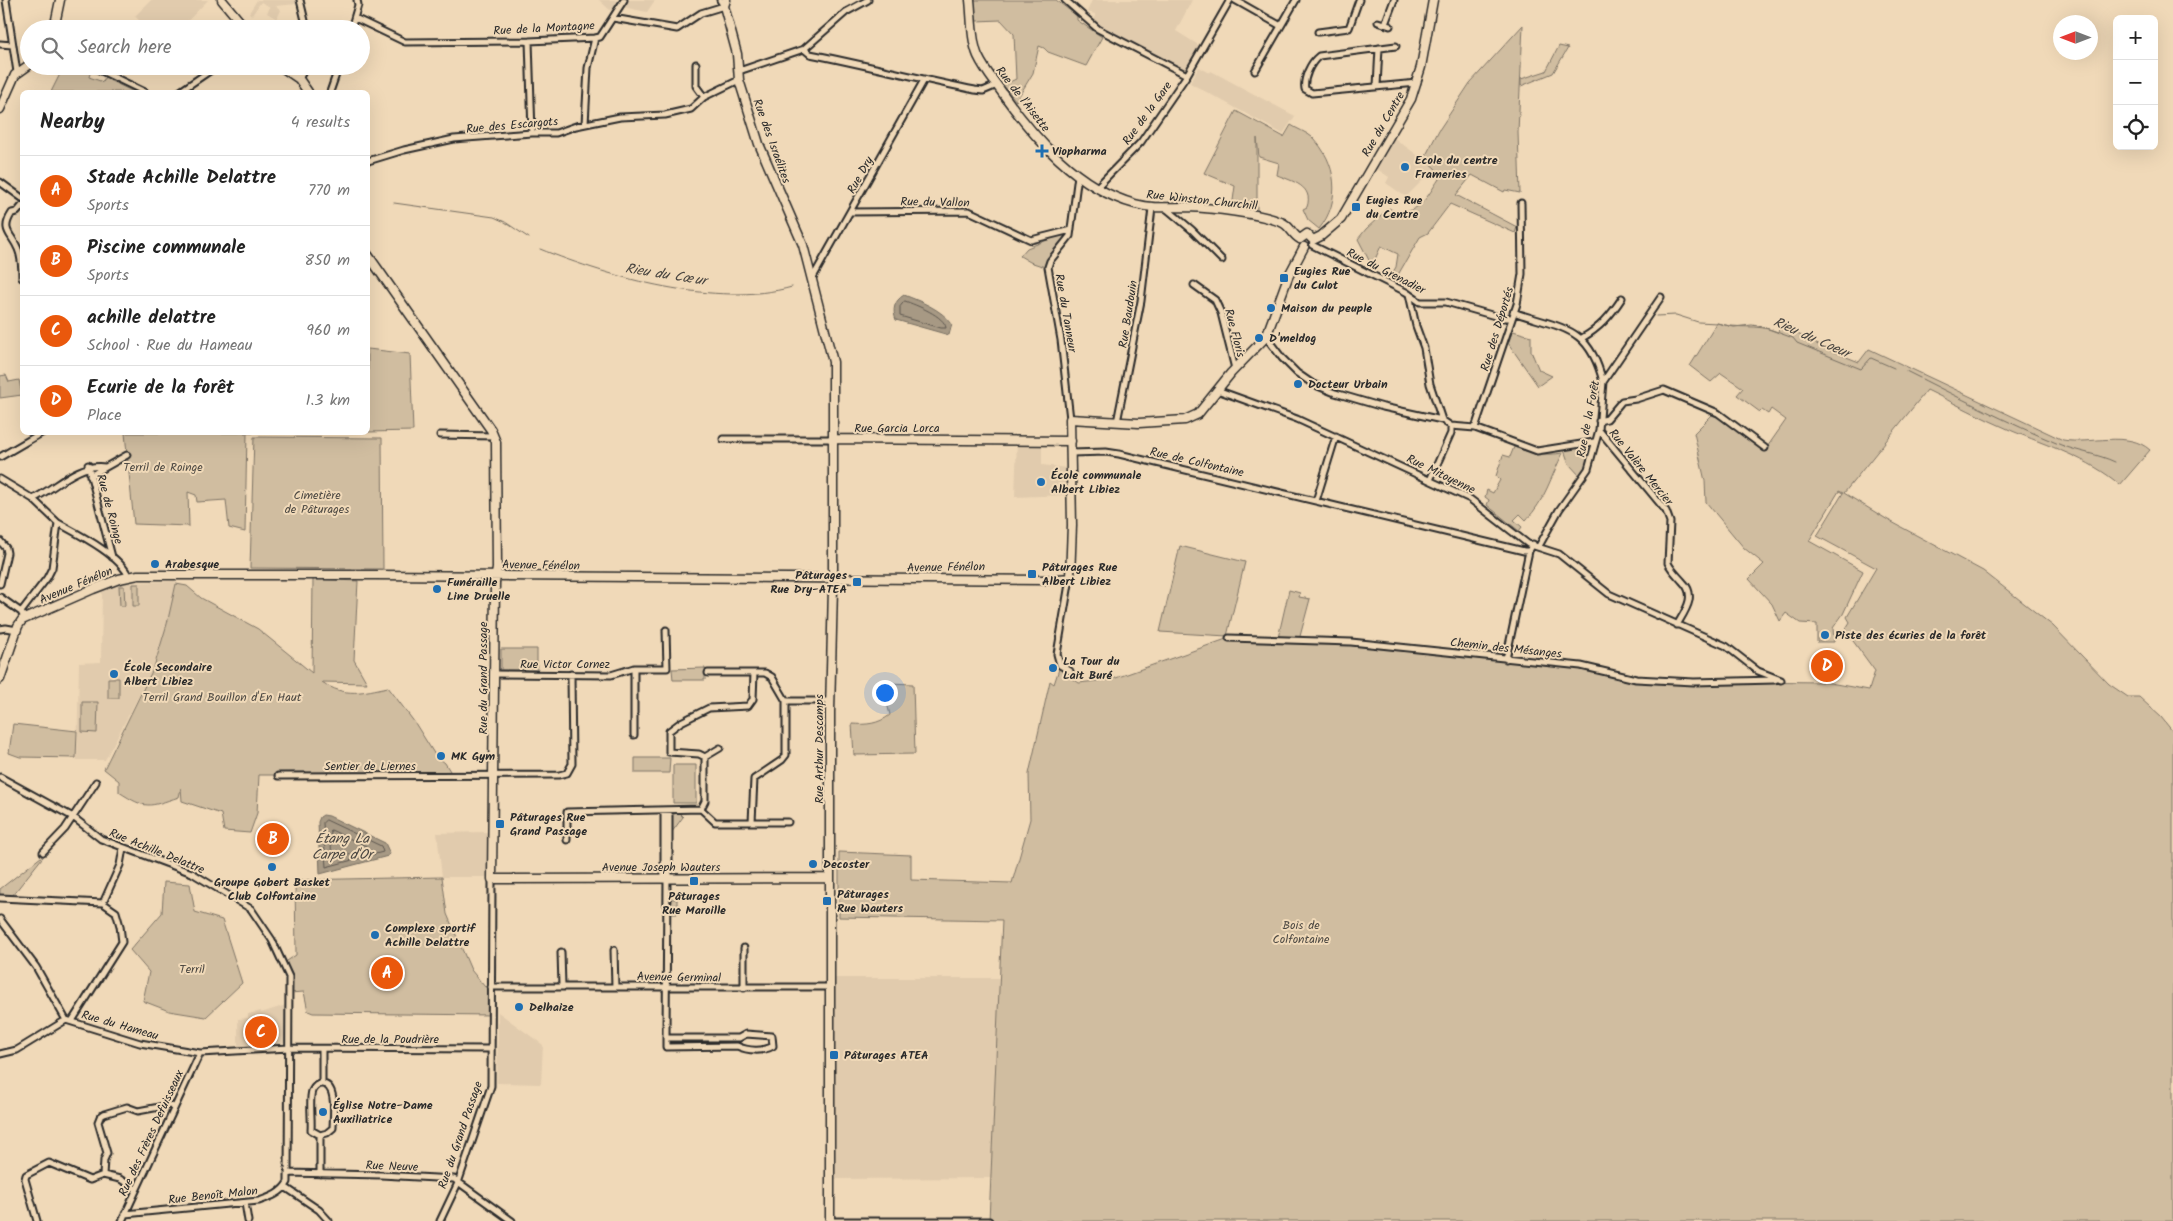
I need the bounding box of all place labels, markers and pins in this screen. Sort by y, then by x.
place label: Viopharma [1052,142,1107,161]
marker: Viopharma [1036,145,1048,157]
place label: Ecole du centre Frameries [1415,151,1498,184]
marker: Ecole du centre Frameries [1399,161,1411,173]
place label: Eugies Rue du Centre [1366,191,1422,224]
marker: Eugies Rue du Centre [1350,201,1362,213]
place label: Eugies Rue du Culot [1294,262,1350,295]
marker: Eugies Rue du Culot [1278,272,1290,284]
place label: Maison du peuple [1281,299,1372,318]
marker: Maison du peuple [1265,302,1277,314]
place label: D'meldog [1269,329,1316,348]
marker: D'meldog [1253,332,1265,344]
place label: Docteur Urbain [1308,375,1388,394]
marker: Docteur Urbain [1292,378,1304,390]
place label: École communale Albert Libiez [1051,466,1141,499]
marker: École communale Albert Libiez [1035,476,1047,488]
place label: Arabesque [165,555,219,574]
marker: Arabesque [149,558,161,570]
place label: Pâturages Rue Albert Libiez [1042,558,1117,591]
place label: Pâturages Rue Dry-ATEA [770,566,847,599]
marker: Pâturages Rue Albert Libiez [1026,568,1038,580]
place label: Funéraille Line Druelle [447,573,510,606]
marker: Pâturages Rue Dry-ATEA [851,576,863,588]
marker: Funéraille Line Druelle [431,583,443,595]
place label: Piste des écuries de la forêt [1835,626,1987,645]
marker: Piste des écuries de la forêt [1819,629,1831,641]
pin: D [1811,647,1843,685]
place label: La Tour du Lait Buré [1063,652,1120,685]
place label: École Secondaire Albert Libiez [124,658,212,691]
marker: La Tour du Lait Buré [1047,662,1059,674]
marker: École Secondaire Albert Libiez [108,668,120,680]
place label: MK Gym [451,747,495,766]
marker: MK Gym [435,750,447,762]
place label: Pâturages Rue Grand Passage [510,808,587,841]
marker: Pâturages Rue Grand Passage [494,818,506,830]
pin: B [257,820,289,858]
place label: Decoster [823,855,870,874]
marker: Decoster [807,858,819,870]
marker: Groupe Gobert Basket Club Colfontaine [266,861,278,873]
place label: Groupe Gobert Basket Club Colfontaine [214,873,330,906]
marker: Pâturages Rue Maroille [688,875,700,887]
place label: Pâturages Rue Wauters [837,885,904,918]
place label: Pâturages Rue Maroille [662,887,726,920]
marker: Pâturages Rue Wauters [821,895,833,907]
place label: Complexe sportif Achille Delattre [385,919,477,952]
marker: Complexe sportif Achille Delattre [369,929,381,941]
pin: A [371,954,403,992]
place label: Delhaize [529,998,574,1017]
marker: Delhaize [513,1001,525,1013]
pin: C [245,1013,277,1051]
place label: Pâturages ATEA [844,1046,929,1065]
marker: Pâturages ATEA [828,1049,840,1061]
place label: Église Notre-Dame Auxiliatrice [333,1096,433,1129]
marker: Église Notre-Dame Auxiliatrice [317,1106,329,1118]

